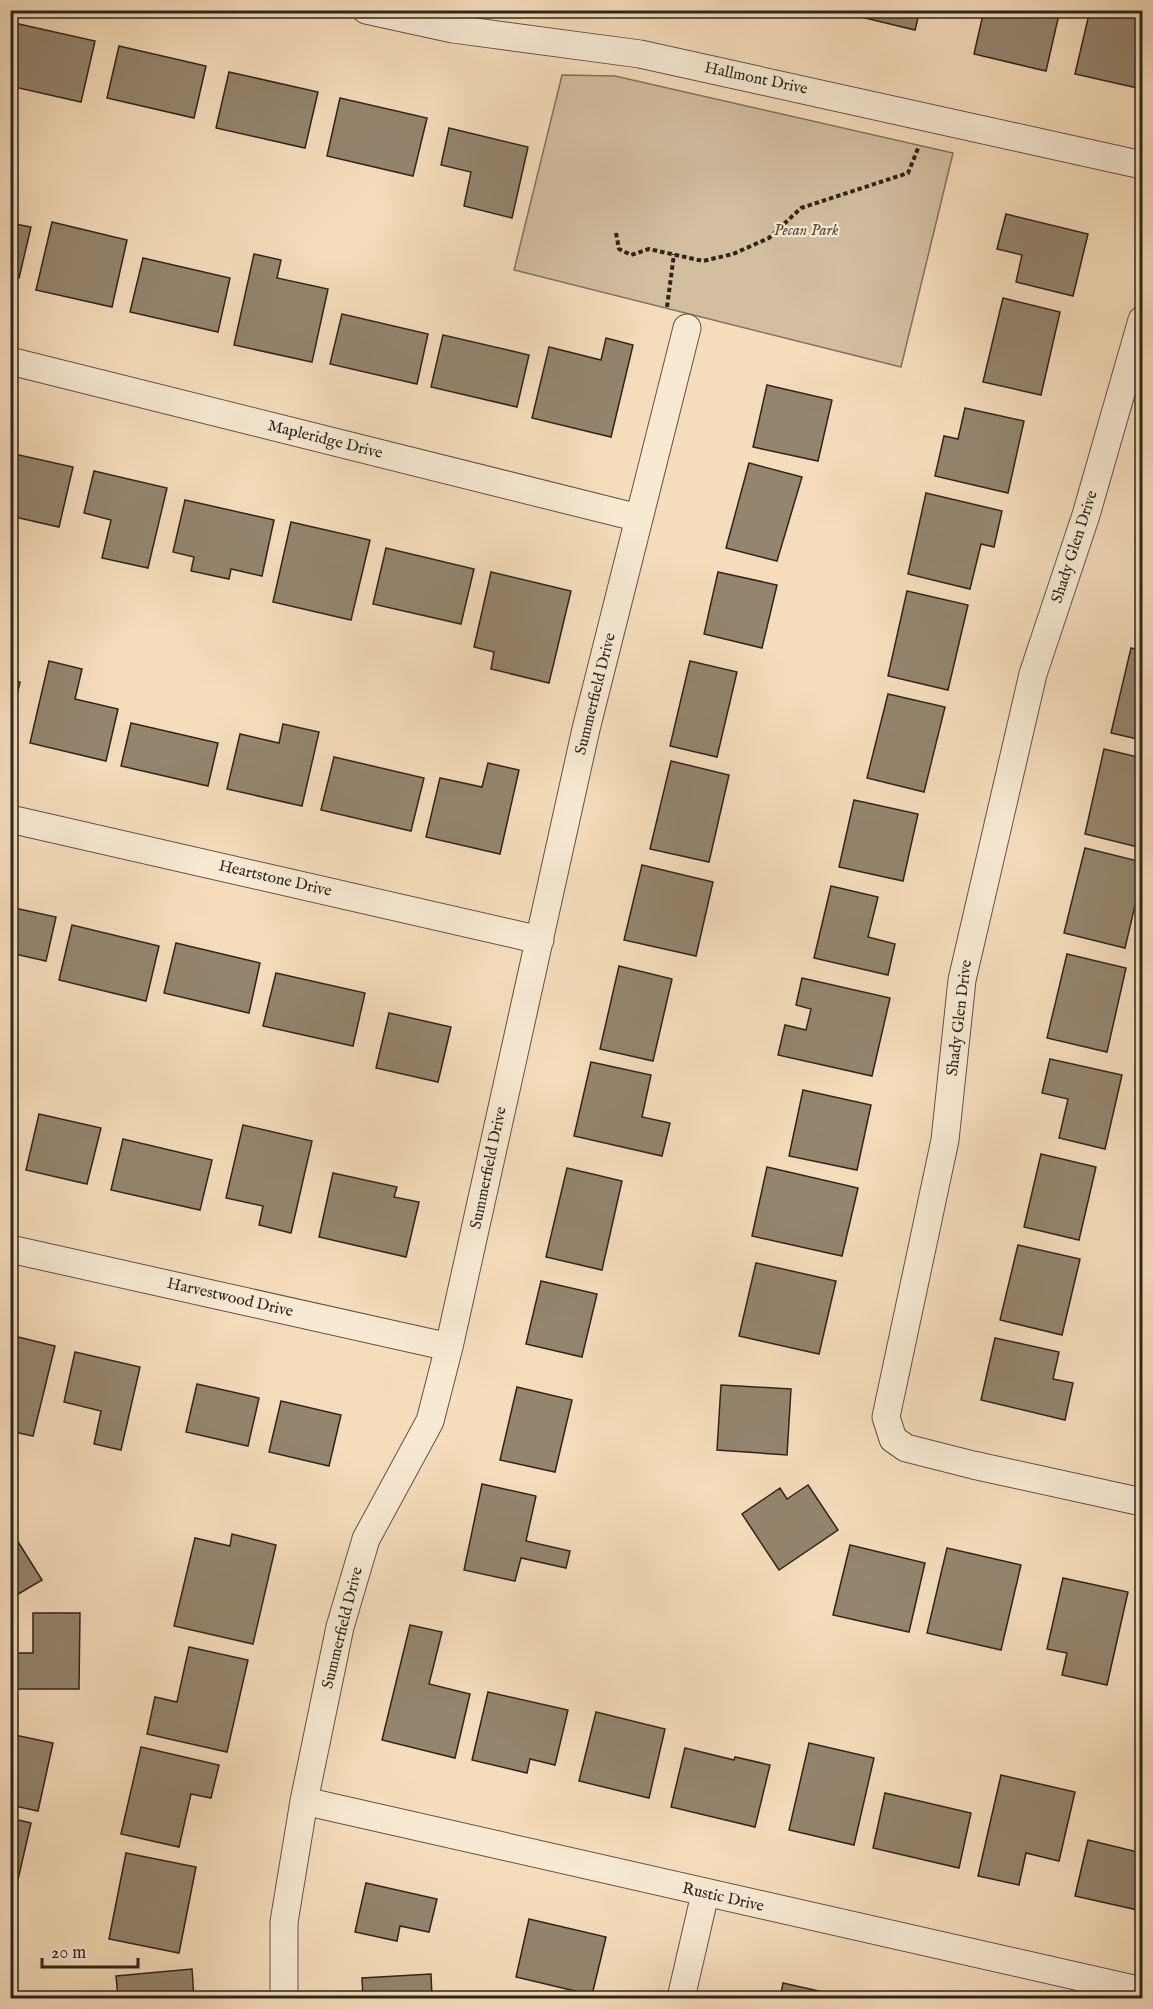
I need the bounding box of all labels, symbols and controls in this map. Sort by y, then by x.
street label: Hallmont Drive [703,58,809,100]
park label: Pecan Park [774,221,839,241]
street label: Mapleridge Drive [266,416,384,464]
street label: Shady Glen Drive [1047,488,1103,606]
street label: Summerfield Drive [571,631,621,757]
street label: Heartstone Drive [217,856,333,902]
street label: Shady Glen Drive [943,959,977,1077]
street label: Summerfield Drive [466,1105,512,1231]
street label: Harvestwood Drive [165,1274,295,1322]
street label: Summerfield Drive [318,1565,368,1691]
street label: Rustic Drive [680,1879,766,1917]
scale bar [42,1931,138,1969]
text: 20 m [51,1942,86,1965]

